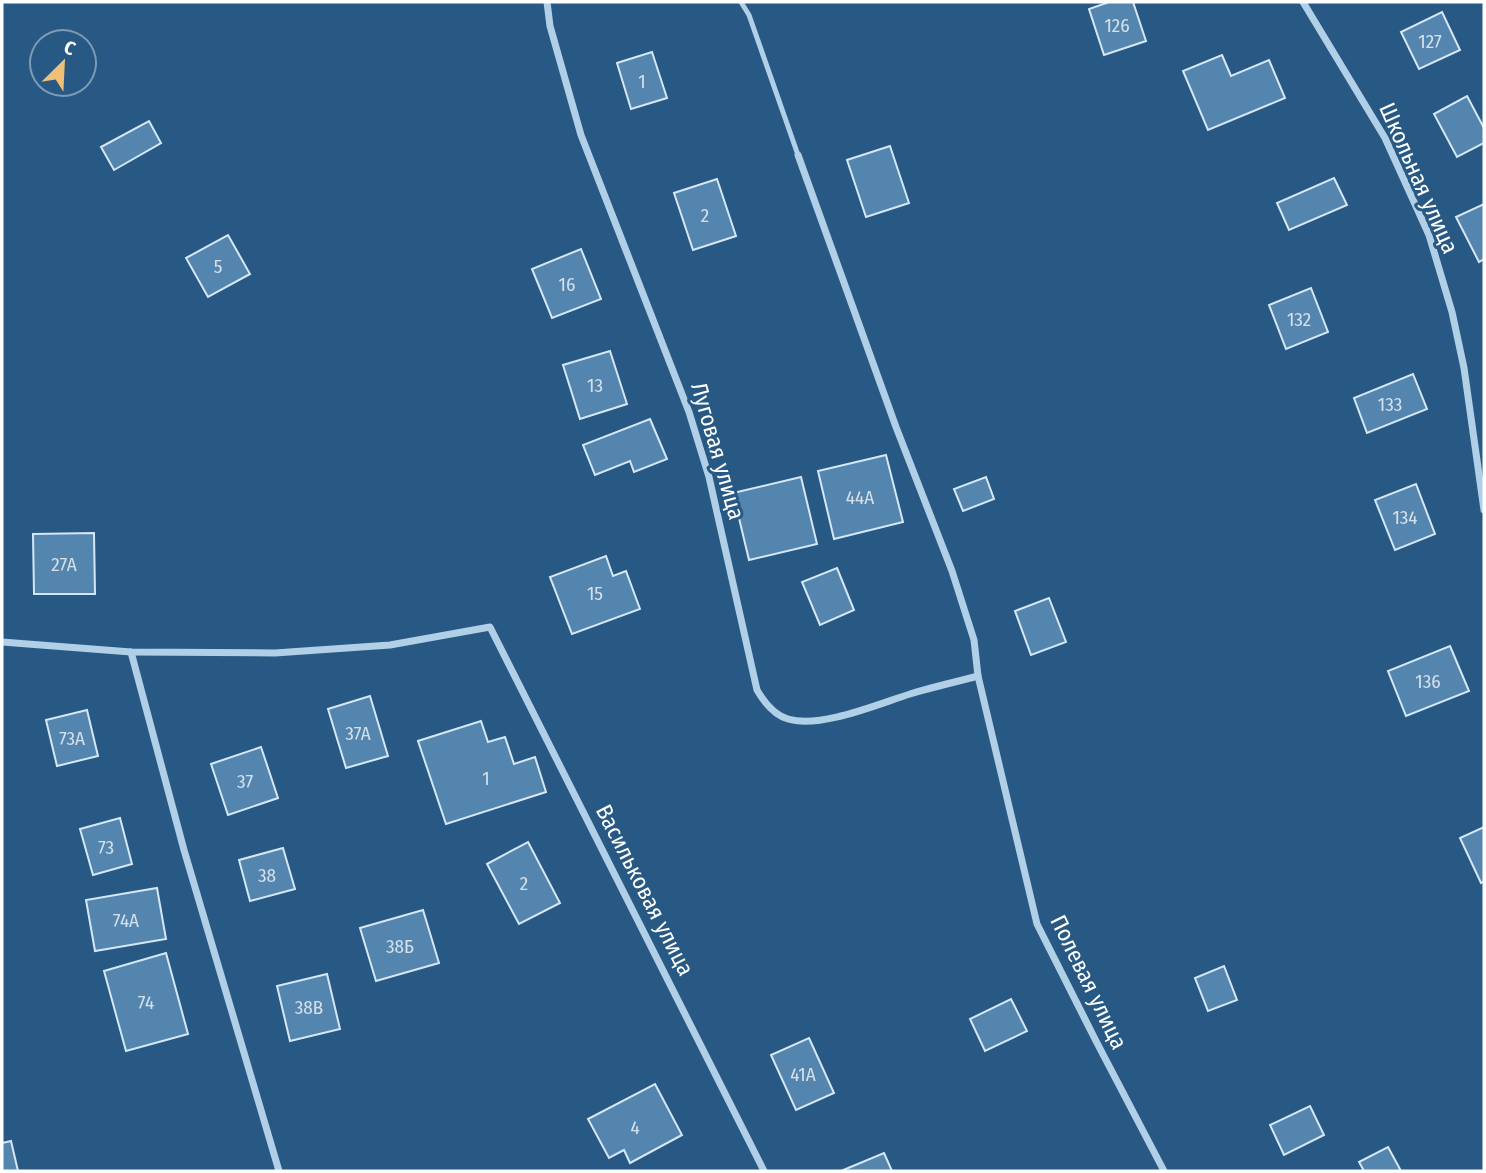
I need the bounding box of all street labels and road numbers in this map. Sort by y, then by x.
street label: Школьная улица [1373,98,1465,258]
street label: Луговая улица [685,379,751,523]
street label: Васильковая улица [590,800,700,980]
street label: Полевая улица [1044,910,1134,1054]

